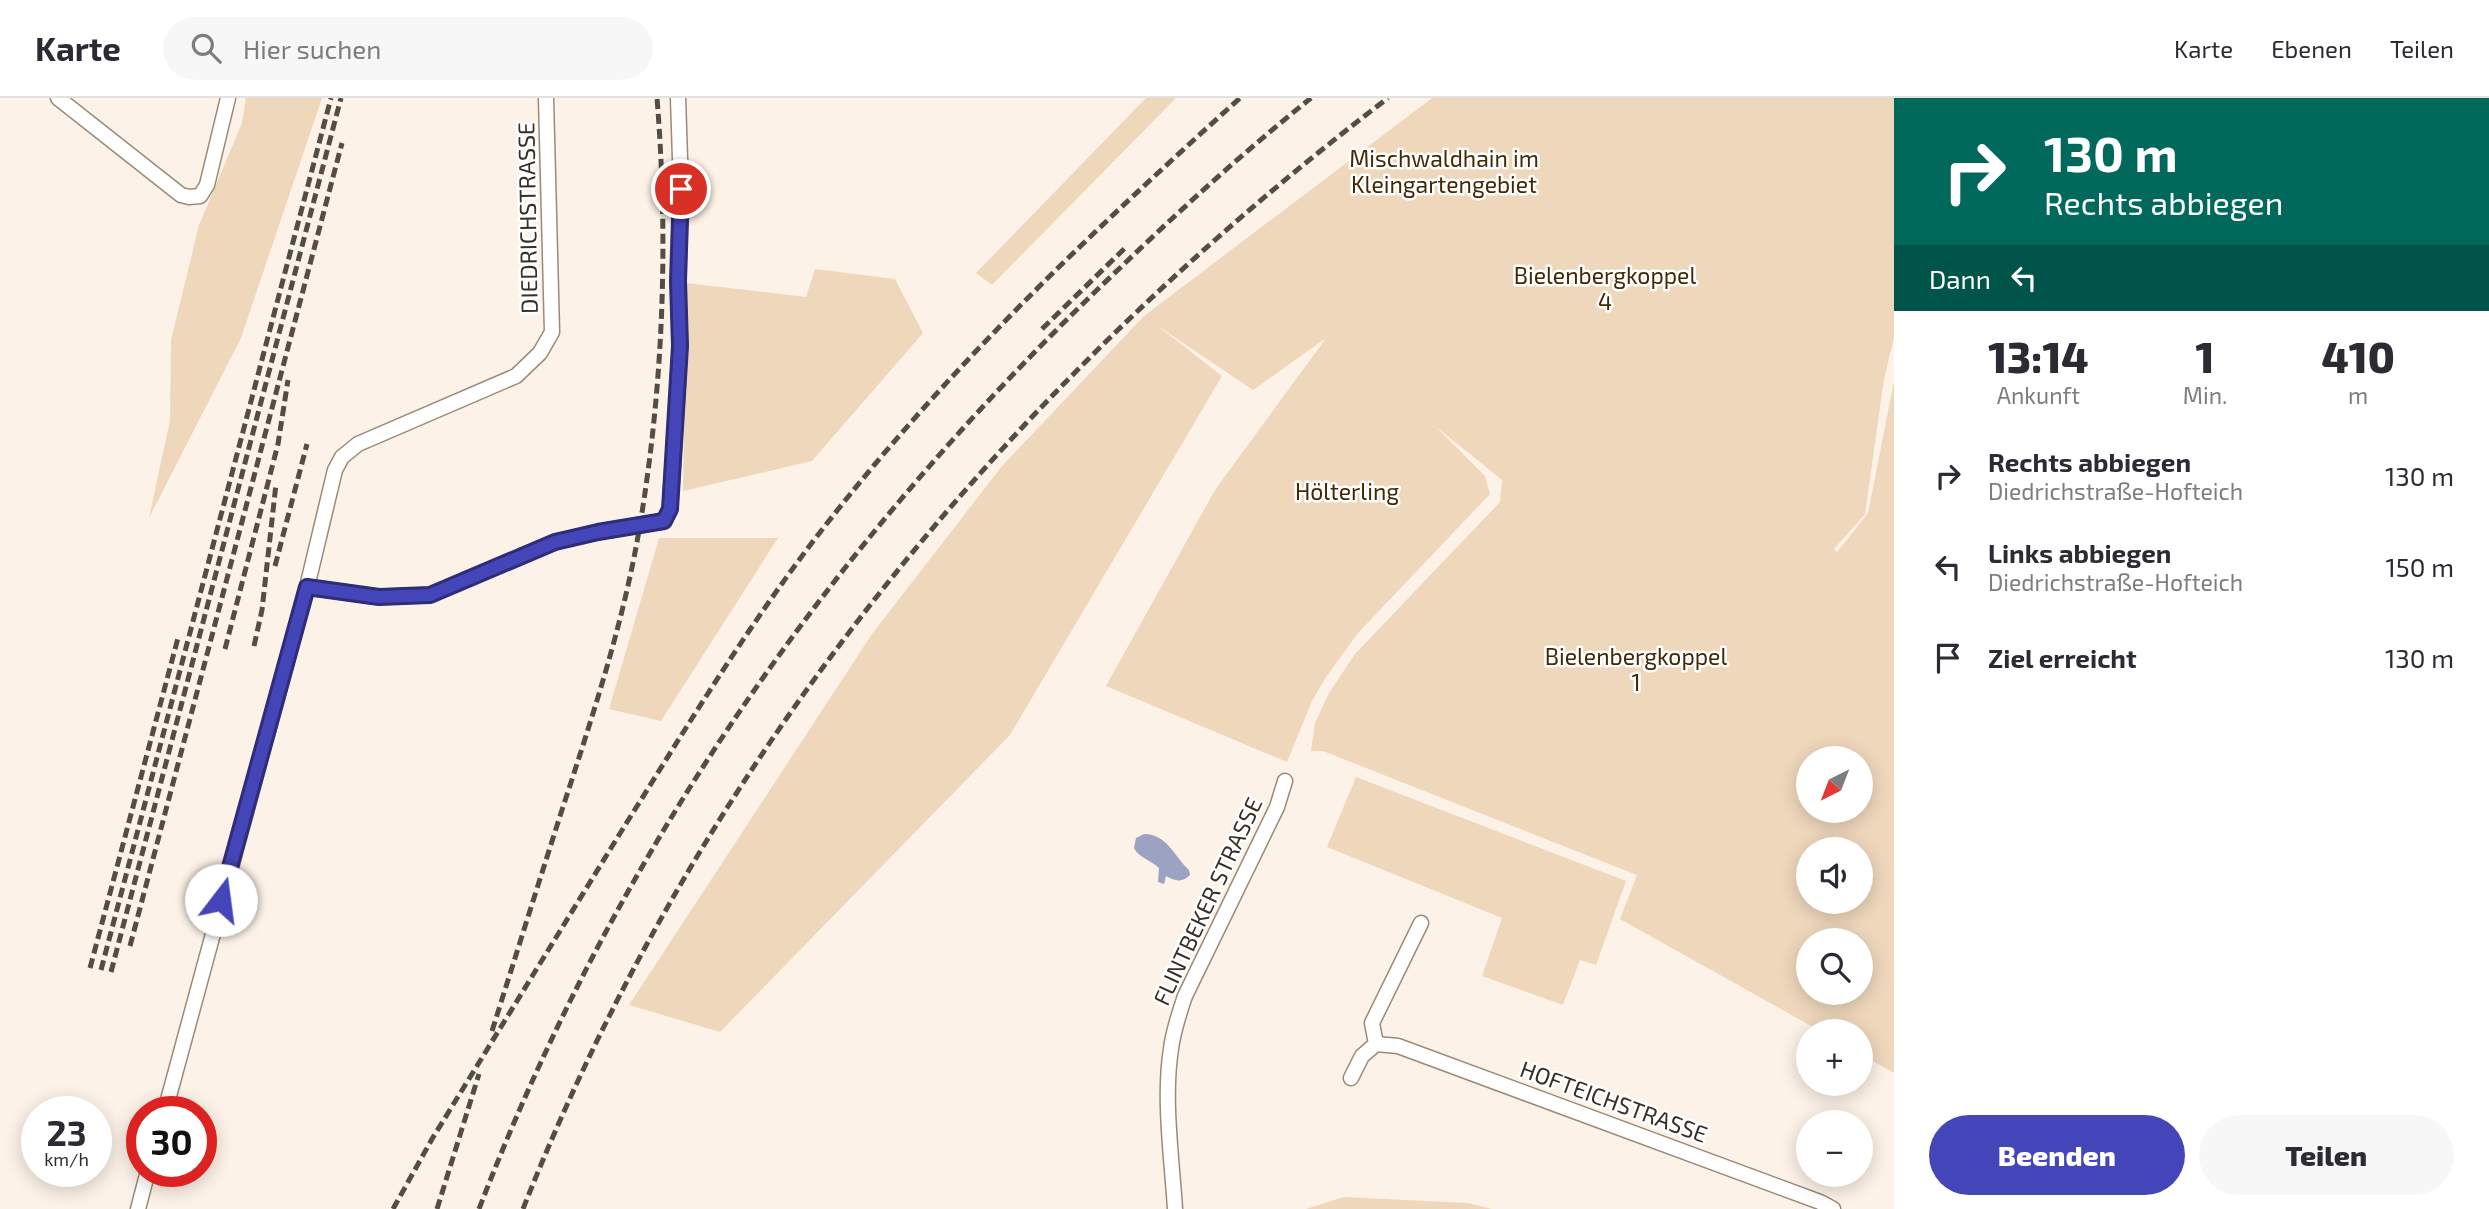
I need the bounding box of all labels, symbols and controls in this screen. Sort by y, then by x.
search box [163,17,653,80]
text: Karte [35,28,121,68]
icon: search [187,29,225,67]
text: Hier suchen [243,33,381,64]
text: Karte [2174,34,2233,63]
text: Ebenen [2271,34,2352,63]
text: Teilen [2390,34,2454,63]
street label: DIEDRICHSTRASSE [511,122,543,314]
text: 130 m [2044,123,2178,182]
icon: right [1929,126,2020,217]
park label: Mischwaldhain im Kleingartengebiet [1349,144,1539,198]
pin [651,159,711,219]
icon: arrive [662,170,700,208]
text: Rechts abbiegen [2044,183,2283,221]
icon: left [2005,259,2043,297]
park label: Bielenbergkoppel 4 [1514,261,1696,315]
text: Dann [1929,263,1991,294]
text: 13:14 [1988,331,2089,381]
text: 1 [2196,331,2215,381]
text: 410 [2321,331,2395,381]
text: Ankunft [1997,381,2080,409]
text: Min. [2183,381,2227,409]
text: m [2348,381,2368,409]
text: Rechts abbiegen [1988,446,2191,477]
icon: right [1929,457,1967,495]
text: 130 m [2385,460,2454,491]
park label: Hölterling [1295,477,1399,505]
text: Diedrichstraße-Hofteich [1988,477,2243,505]
text: Links abbiegen [1988,537,2172,568]
icon: left [1929,548,1967,586]
text: 150 m [2385,551,2454,582]
text: Diedrichstraße-Hofteich [1988,568,2243,596]
icon: arrive [1929,639,1967,677]
park label: Bielenbergkoppel 1 [1545,642,1727,696]
text: Ziel erreicht [1988,642,2137,673]
text: 130 m [2385,642,2454,673]
north arrow [1796,746,1872,822]
map controls [1796,746,1873,1187]
street label: FLINTBEKER STRASSE [1147,793,1267,1009]
button: sound [1796,837,1873,914]
position arrow [184,863,258,937]
button: search [1796,928,1873,1005]
button: + [1796,1019,1873,1096]
street label: HOFTEICHSTRASSE [1516,1054,1712,1148]
speed limit sign: 30 [126,1096,217,1187]
button: − [1796,1110,1873,1187]
text: 23 [46,1111,87,1153]
button: Beenden [1929,1115,2185,1195]
button: Teilen [2199,1115,2454,1195]
text: km/h [44,1148,89,1170]

